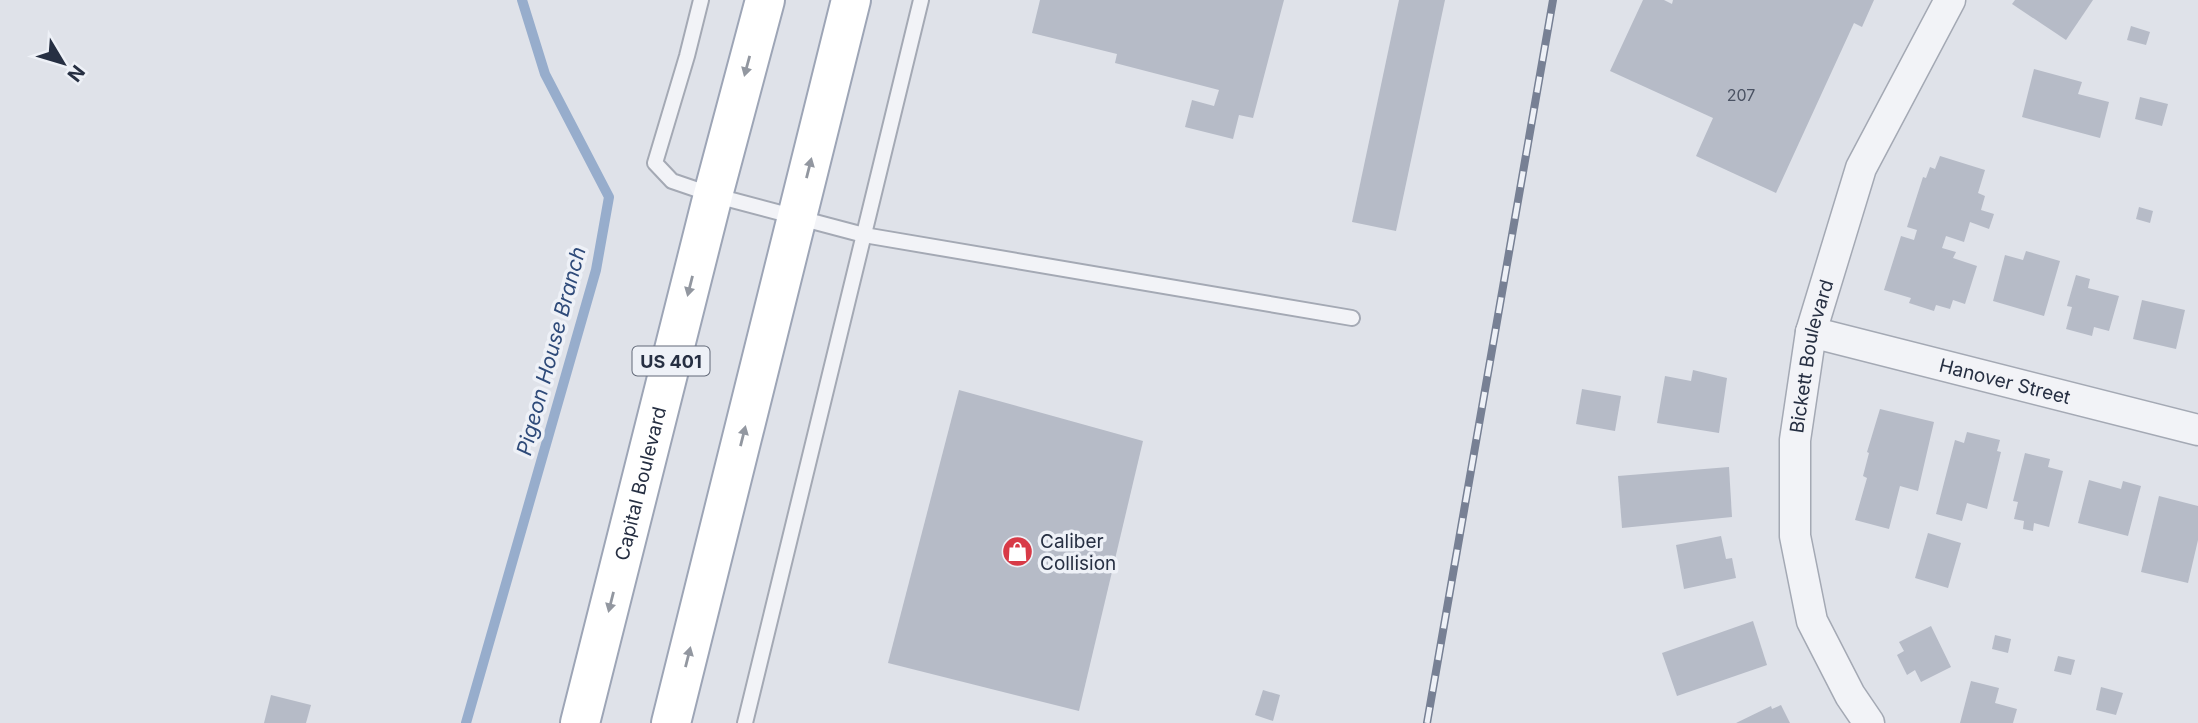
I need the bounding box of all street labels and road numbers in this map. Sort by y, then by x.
street label: Bickett Boulevard [1785,277,1838,435]
road number: US 401 [632,346,710,376]
street label: Hanover Street [1937,353,2073,409]
street label: Capital Boulevard [610,404,671,563]

